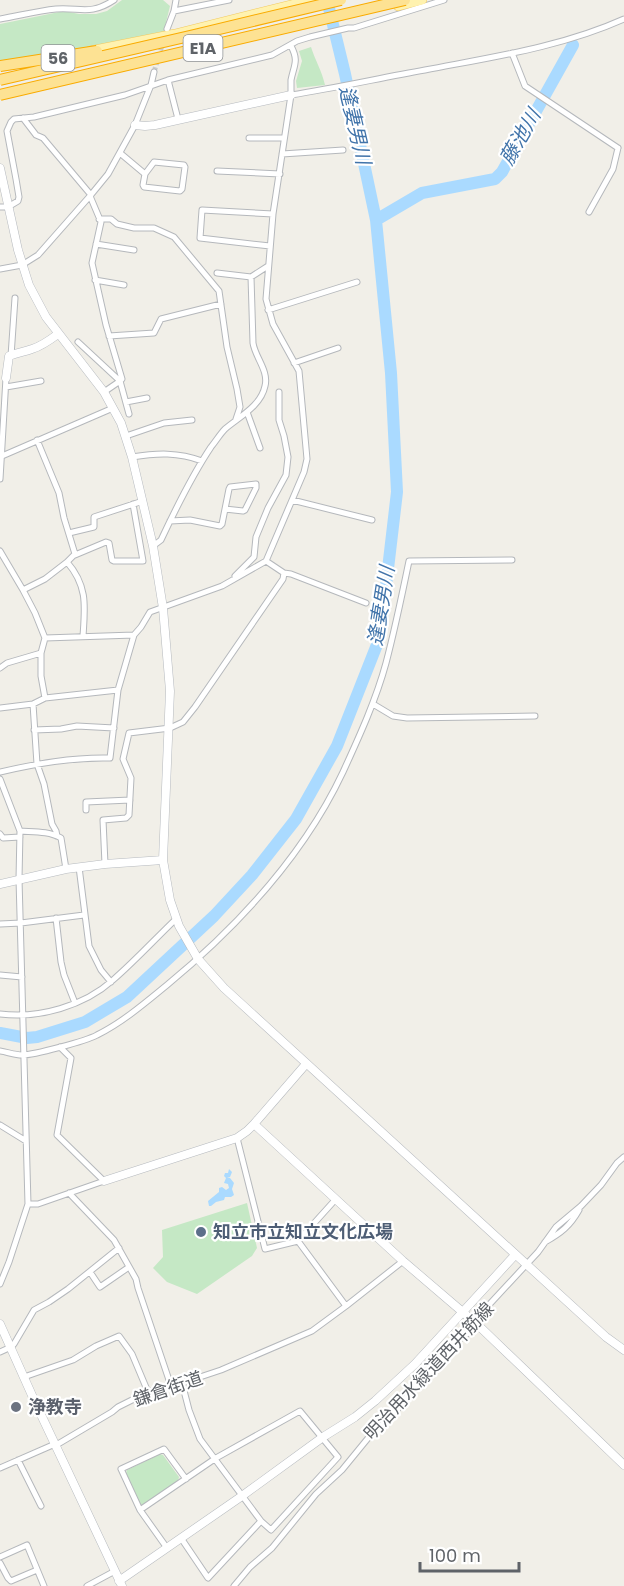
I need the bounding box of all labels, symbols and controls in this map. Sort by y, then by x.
road number: E1A [184,35,222,61]
road number: 56 [42,45,74,71]
water label: 逢妻男川 [332,83,378,169]
water label: 藤池川 [493,102,548,170]
water label: 逢妻男川 [361,562,401,648]
place label: 知立市立知立文化広場 [213,1219,393,1244]
marker: 知立市立知立文化広場 [194,1225,208,1239]
street label: 明治用水緑道西井筋線 [358,1296,499,1445]
street label: 鎌倉街道 [130,1365,206,1412]
place label: 浄教寺 [28,1394,82,1419]
marker: 浄教寺 [9,1400,23,1414]
scale bar [420,1535,519,1573]
text: 100 m [429,1543,481,1568]

